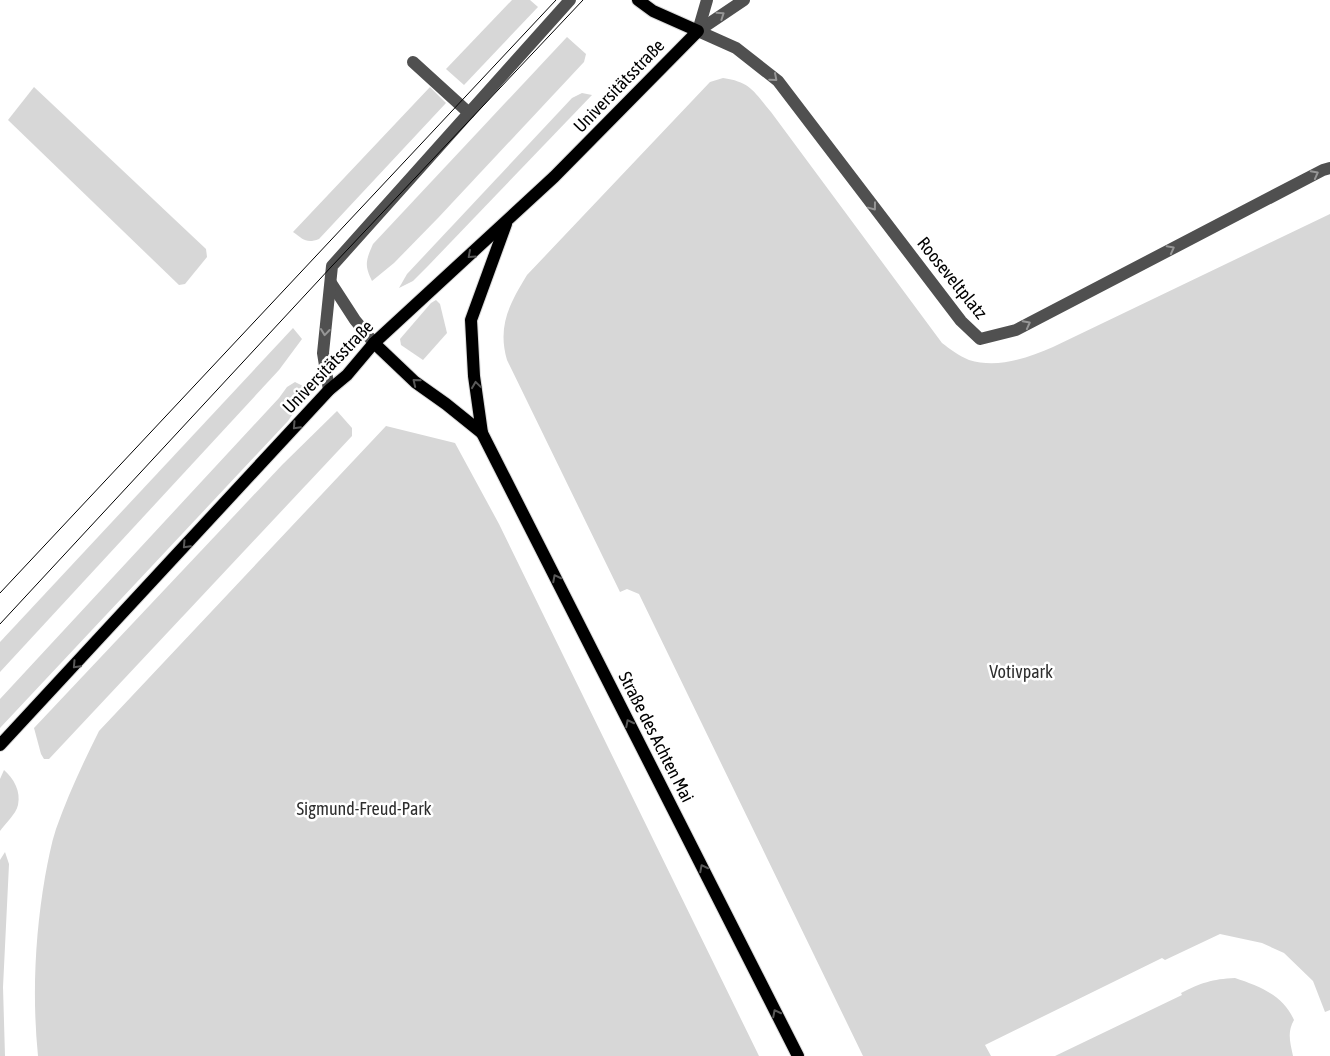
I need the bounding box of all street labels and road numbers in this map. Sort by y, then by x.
street label: Universitätsstraße [569,35,668,137]
street label: Rooseveltplatz [913,233,992,323]
street label: Universitätsstraße [278,316,377,418]
street label: Straße des Achten Mai [614,668,698,806]

